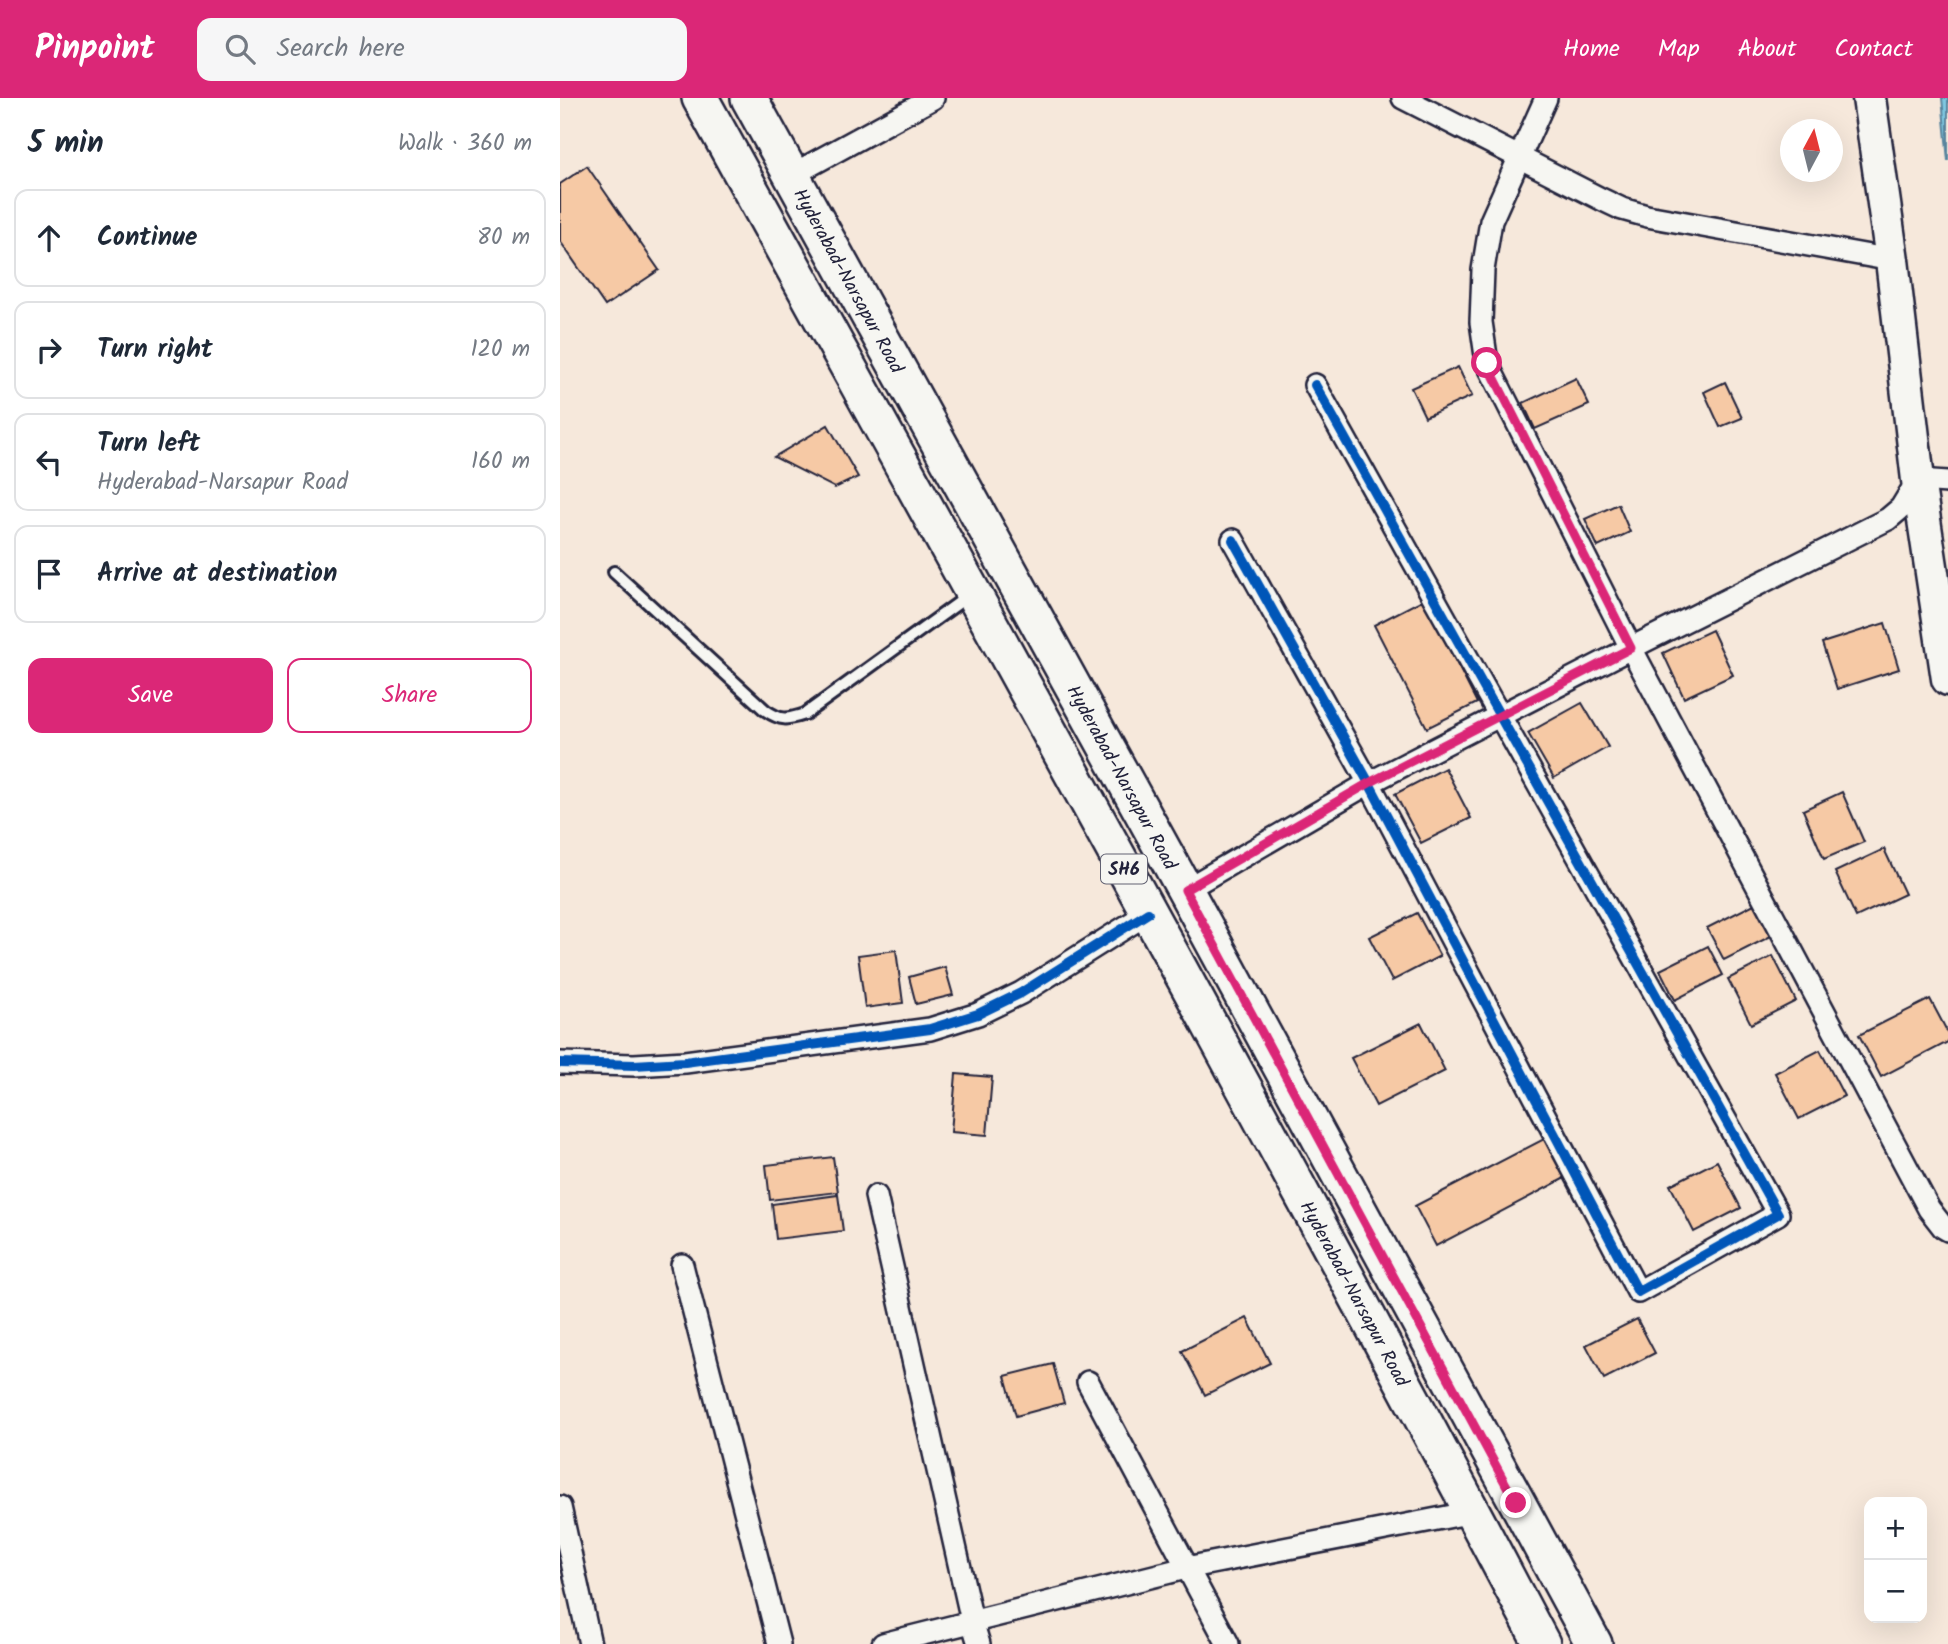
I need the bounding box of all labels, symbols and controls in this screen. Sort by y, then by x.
search box [197,18,687,81]
text: Pinpoint [35,23,155,76]
text: Search here [277,28,405,70]
icon: search [221,30,259,68]
text: Home [1563,30,1620,69]
text: Map [1658,30,1700,69]
text: About [1738,30,1796,69]
text: Contact [1834,30,1913,69]
north arrow [1780,119,1843,182]
text: 5 min [28,120,104,168]
text: Walk · 360 m [398,126,532,162]
street label: Hyderabad-Narsapur Road [784,183,911,380]
text: Continue [97,217,198,259]
icon: ahead [30,219,68,257]
text: 80 m [477,220,530,256]
text: Turn right [97,329,213,371]
icon: right [30,331,68,369]
text: 120 m [470,332,530,368]
route start [1471,347,1502,378]
text: Turn left [97,423,200,465]
icon: left [30,443,68,481]
text: 160 m [471,444,530,480]
text: Hyderabad-Narsapur Road [97,465,348,501]
text: Arrive at destination [97,553,337,595]
icon: arrive [30,555,68,593]
button: Save [28,658,273,733]
button: Share [287,658,532,733]
street label: Hyderabad-Narsapur Road [1058,680,1184,876]
road number: SH6 [1101,854,1147,884]
street label: Hyderabad-Narsapur Road [1291,1196,1416,1393]
route end [1500,1487,1531,1518]
map controls [1864,1497,1927,1623]
button: + [1864,1497,1927,1560]
button: − [1864,1560,1927,1623]

